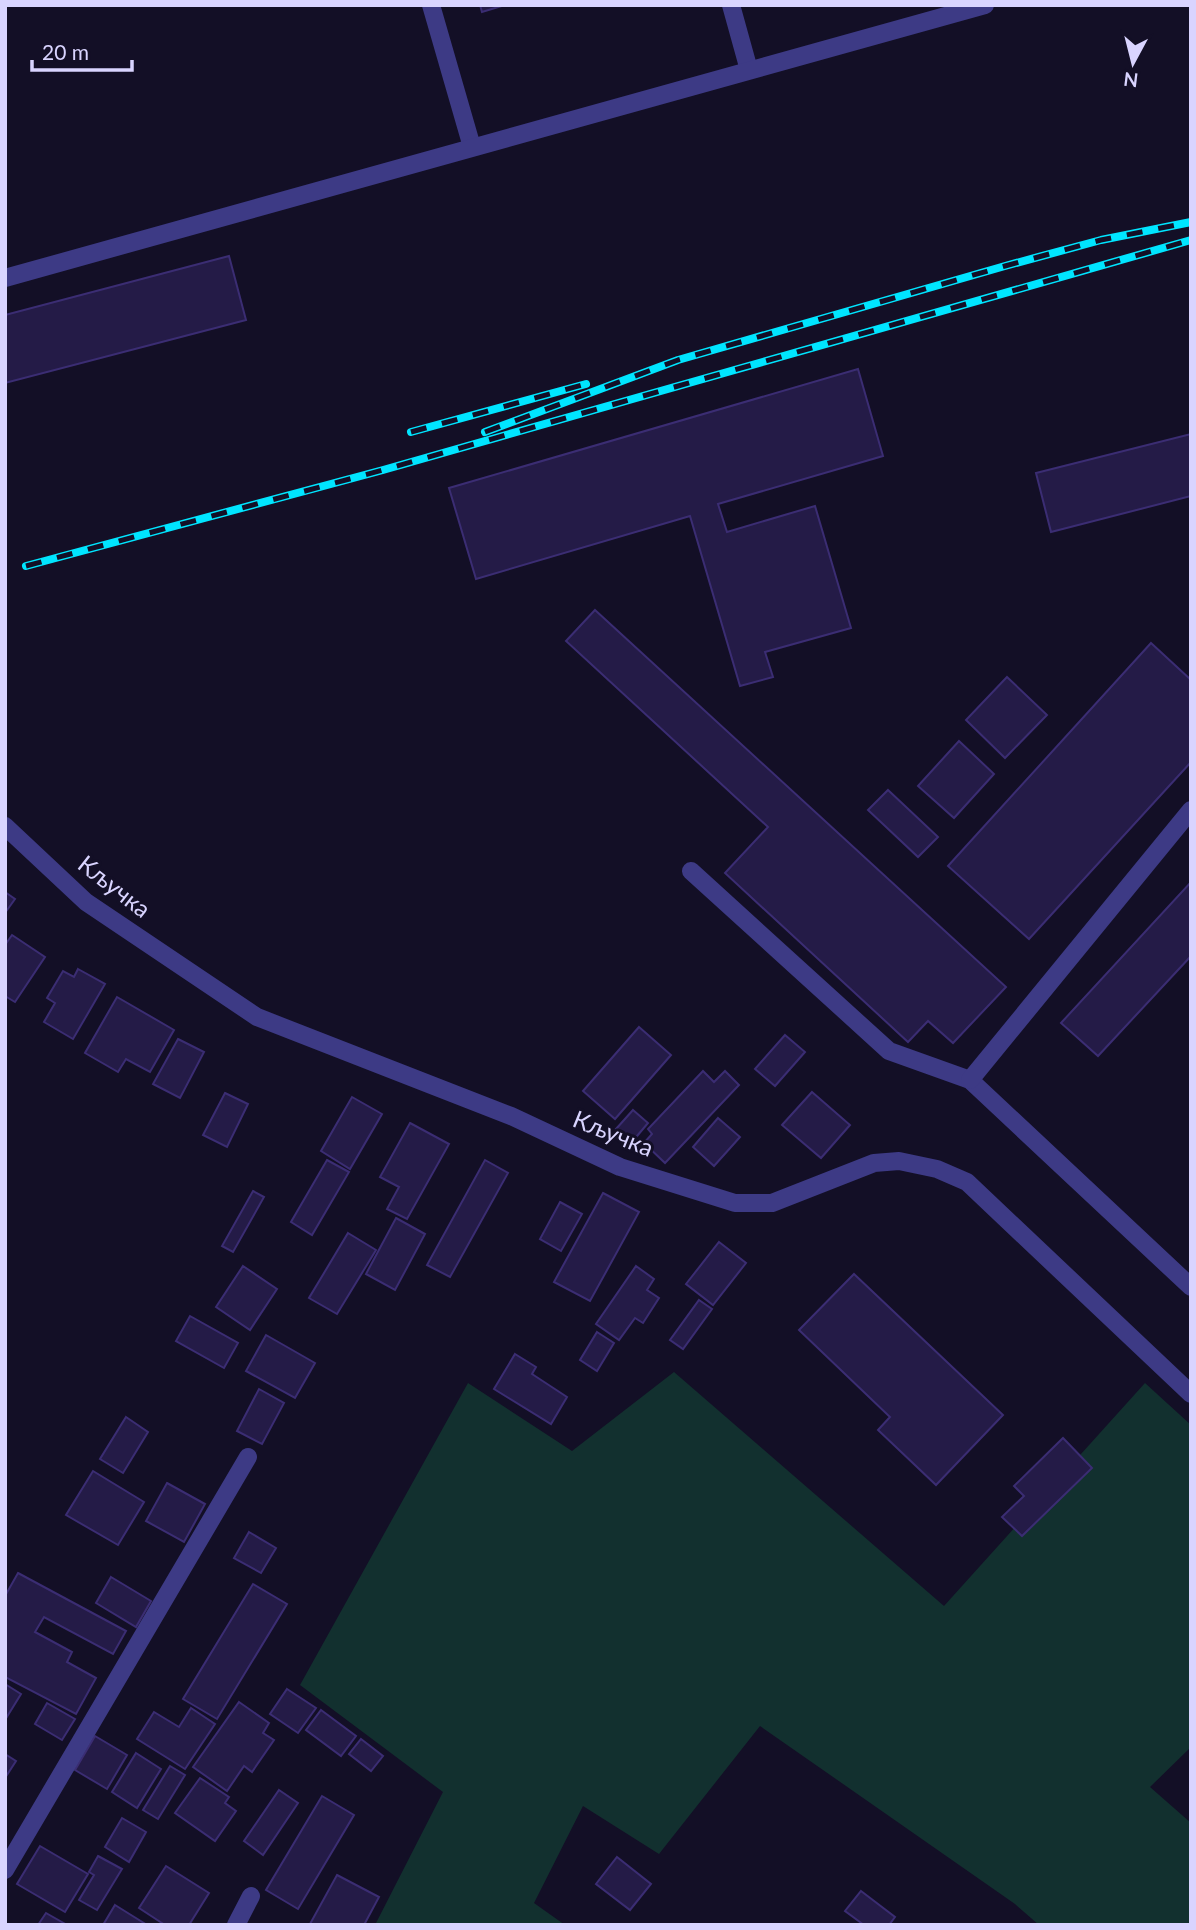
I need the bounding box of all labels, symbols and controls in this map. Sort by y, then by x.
scale bar [32,28,131,72]
north arrow [1098,28,1168,98]
text: 20 m [42,39,89,64]
text: N [1122,68,1140,93]
street label: Кључка [73,848,157,923]
street label: Кључка [569,1103,658,1162]

